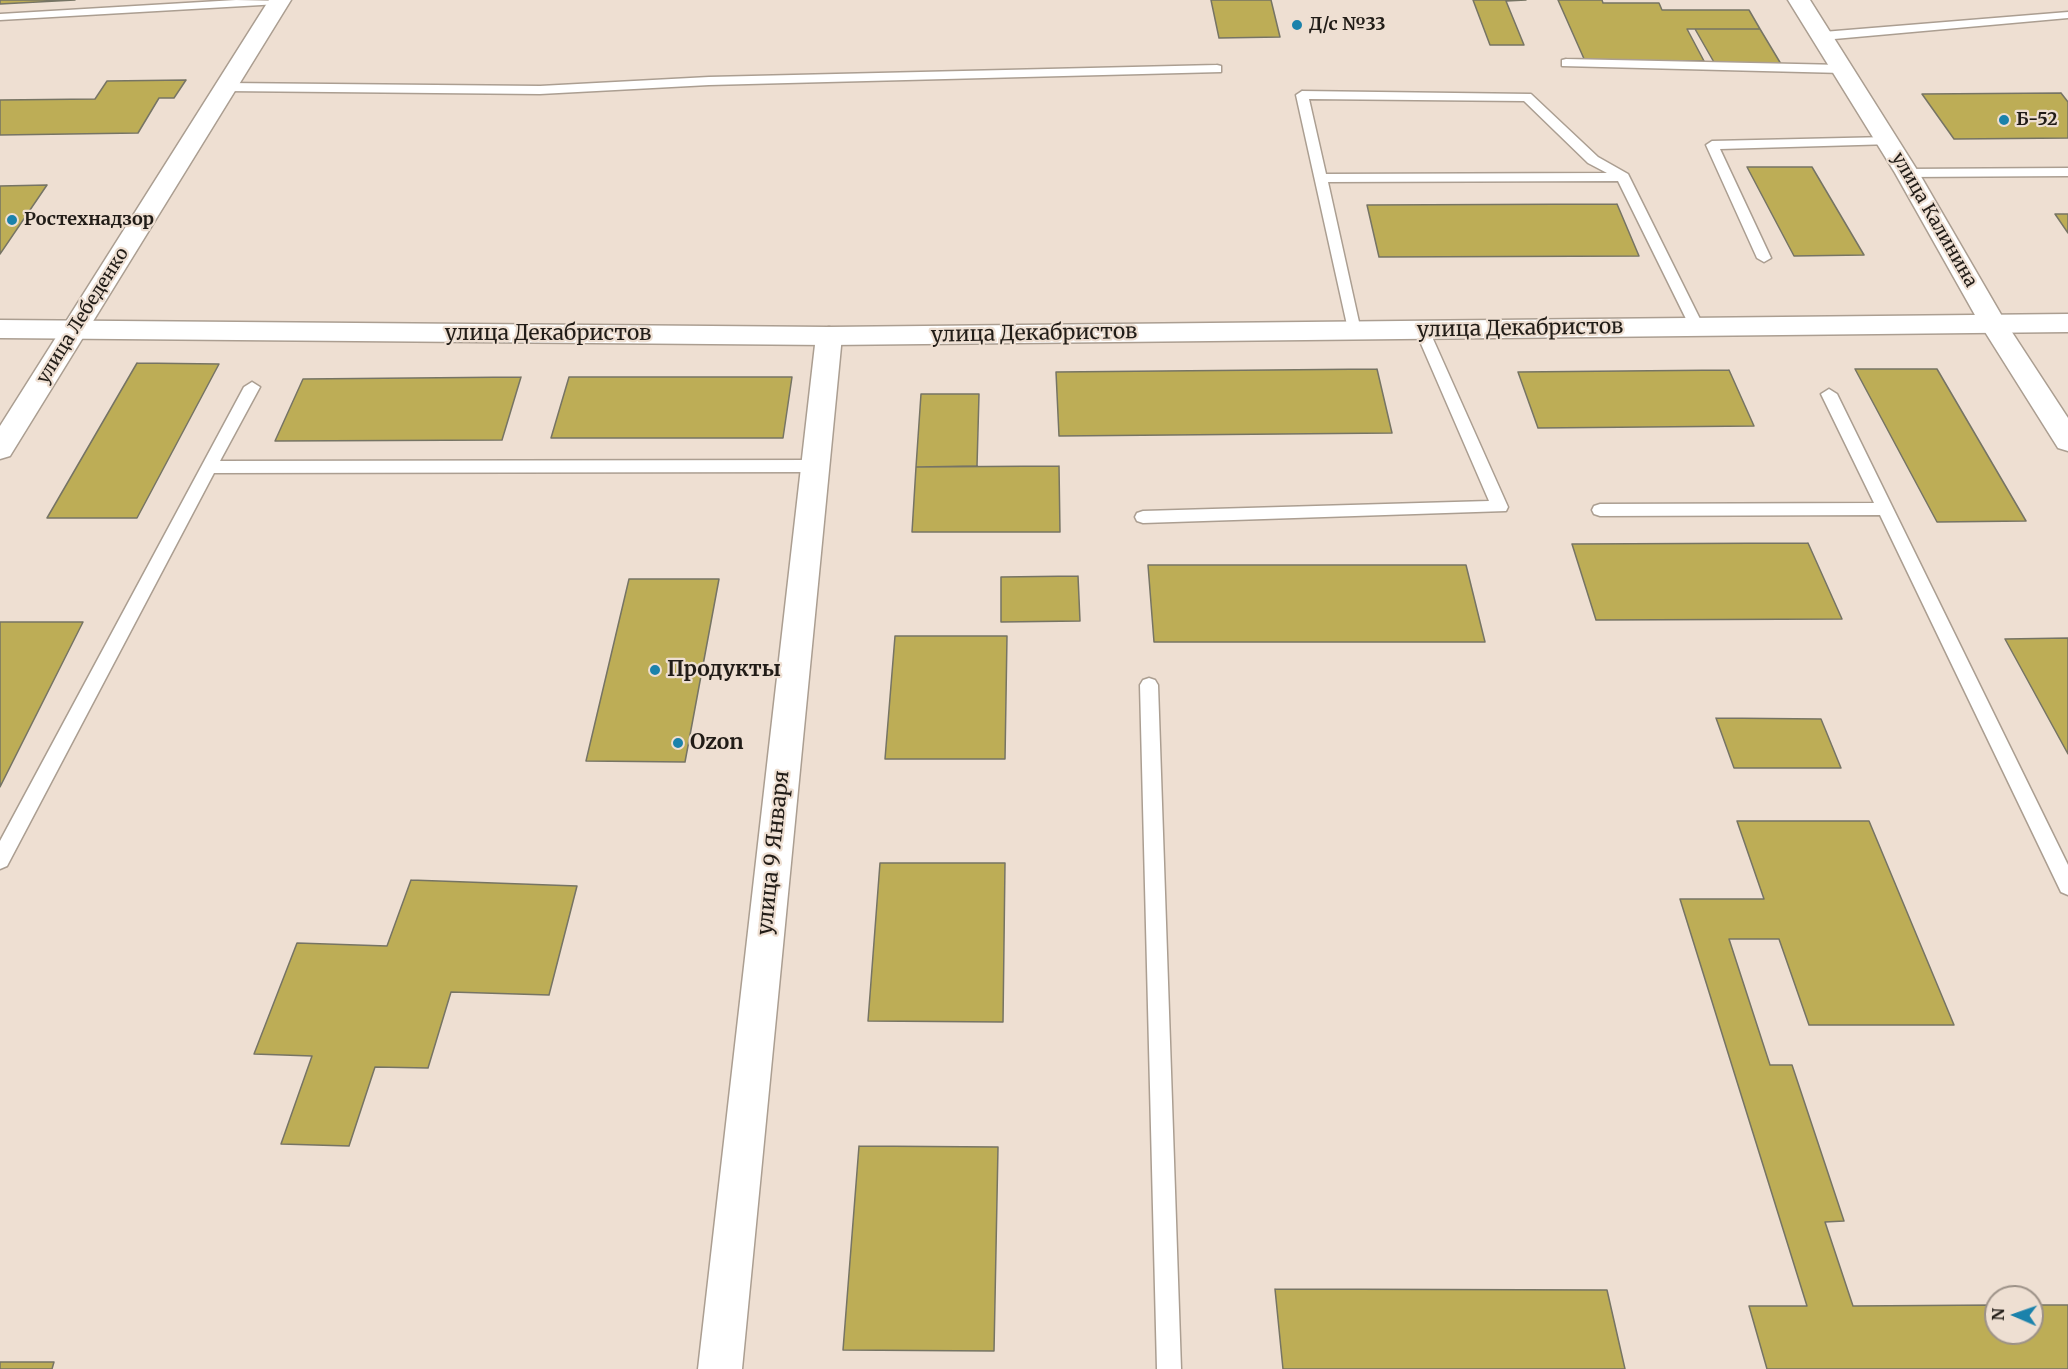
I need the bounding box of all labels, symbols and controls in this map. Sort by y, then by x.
place label: Д/с №33 [1309,14,1385,36]
marker: Д/с №33 [1290,18,1304,32]
place label: Б-52 [2016,109,2058,131]
marker: Б-52 [1997,113,2011,127]
street label: улица Калинина [1887,149,1981,291]
place label: Ростехнадзор [24,209,154,231]
marker: Ростехнадзор [5,213,19,227]
street label: улица Лебеденко [32,244,134,388]
street label: улица Декабристов [1417,315,1623,343]
street label: улица Декабристов [931,320,1137,348]
street label: улица Декабристов [445,321,651,347]
place label: Продукты [667,657,781,683]
marker: Продукты [648,663,662,677]
place label: Ozon [690,730,744,756]
marker: Ozon [671,736,685,750]
street label: улица 9 Января [753,769,795,937]
north arrow [1984,1285,2044,1345]
text: N [1988,1308,2008,1321]

